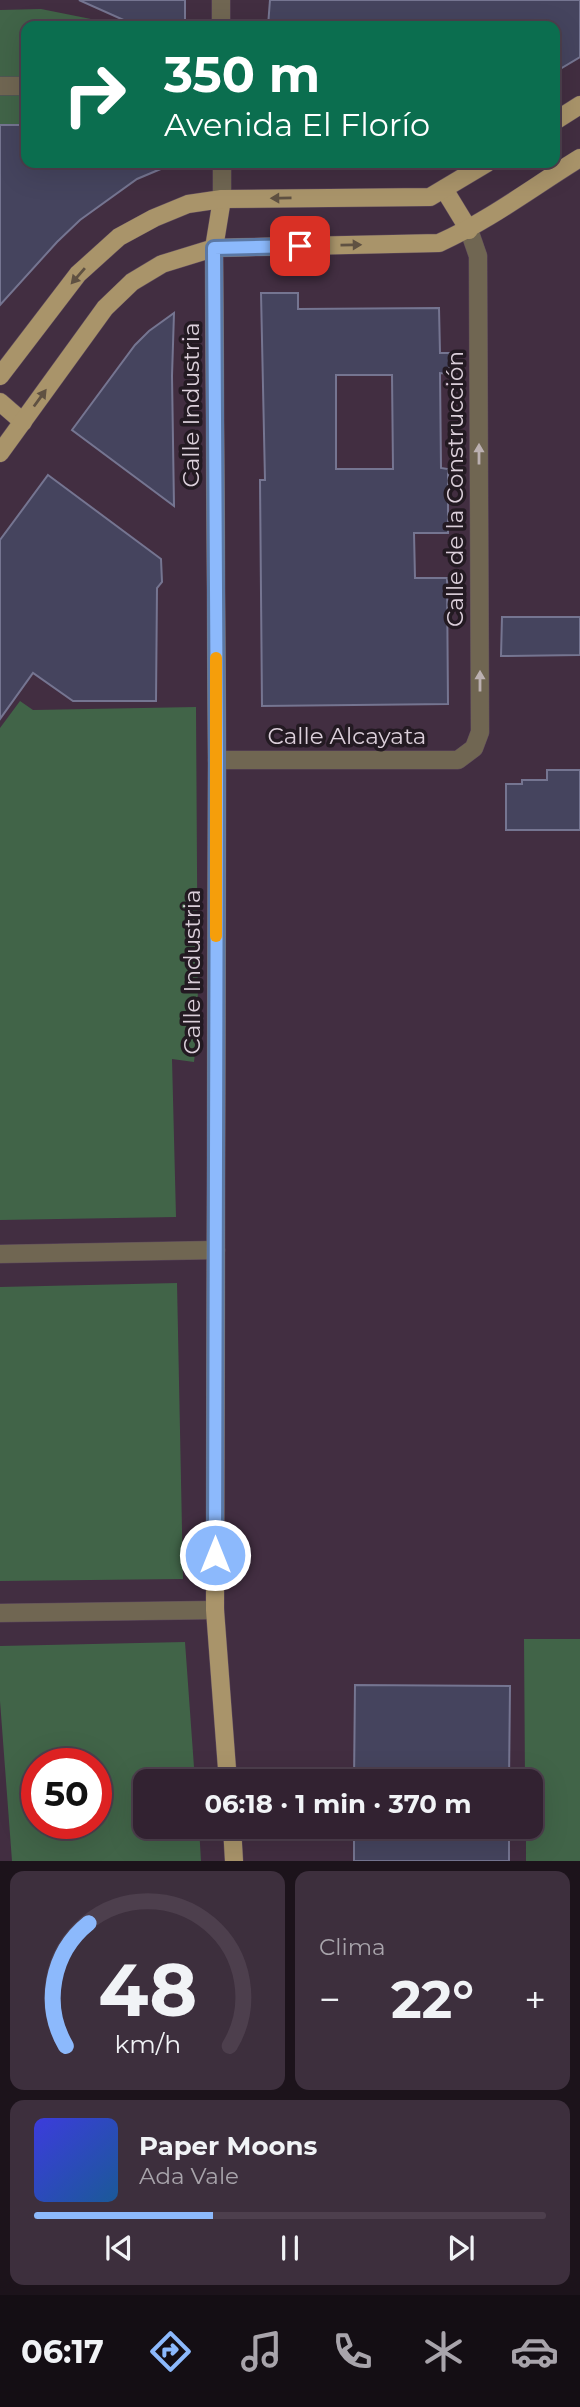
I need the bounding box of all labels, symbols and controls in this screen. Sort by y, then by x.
text: 350 m [164,45,320,104]
icon: right [49,49,140,140]
text: Avenida El Florío [164,105,430,144]
one-way arrow [270,192,292,204]
pin [270,216,330,276]
icon: arrive [281,227,319,265]
one-way arrow [340,240,362,251]
one-way arrow [70,267,86,284]
street label: Calle Industria [177,323,205,487]
street label: Calle de la Construcción [441,351,469,627]
one-way arrow [33,389,47,407]
one-way arrow [473,443,485,465]
one-way arrow [474,670,486,692]
street label: Calle Alcayata [268,722,426,750]
street label: Calle Industria [178,890,206,1054]
position arrow [178,1518,252,1592]
speed limit sign: 50 [21,1748,112,1839]
text: 06:18 · 1 min · 370 m [204,1788,472,1820]
text: Clima [319,1933,386,1961]
text: 48 [98,1947,197,2035]
text: 22° [391,1968,474,2031]
text: − [319,1976,341,2023]
text: + [524,1976,546,2023]
text: km/h [114,2029,181,2059]
text: Paper Moons [139,2130,317,2162]
text: Ada Vale [139,2162,239,2190]
icon: previous [100,2229,138,2267]
icon: pause [271,2229,309,2267]
icon: next [442,2229,480,2267]
icon: directions [146,2327,195,2376]
icon: music [237,2327,286,2376]
icon: phone [328,2327,377,2376]
icon: climate [419,2327,468,2376]
icon: car [510,2327,559,2376]
text: 06:17 [21,2332,104,2371]

